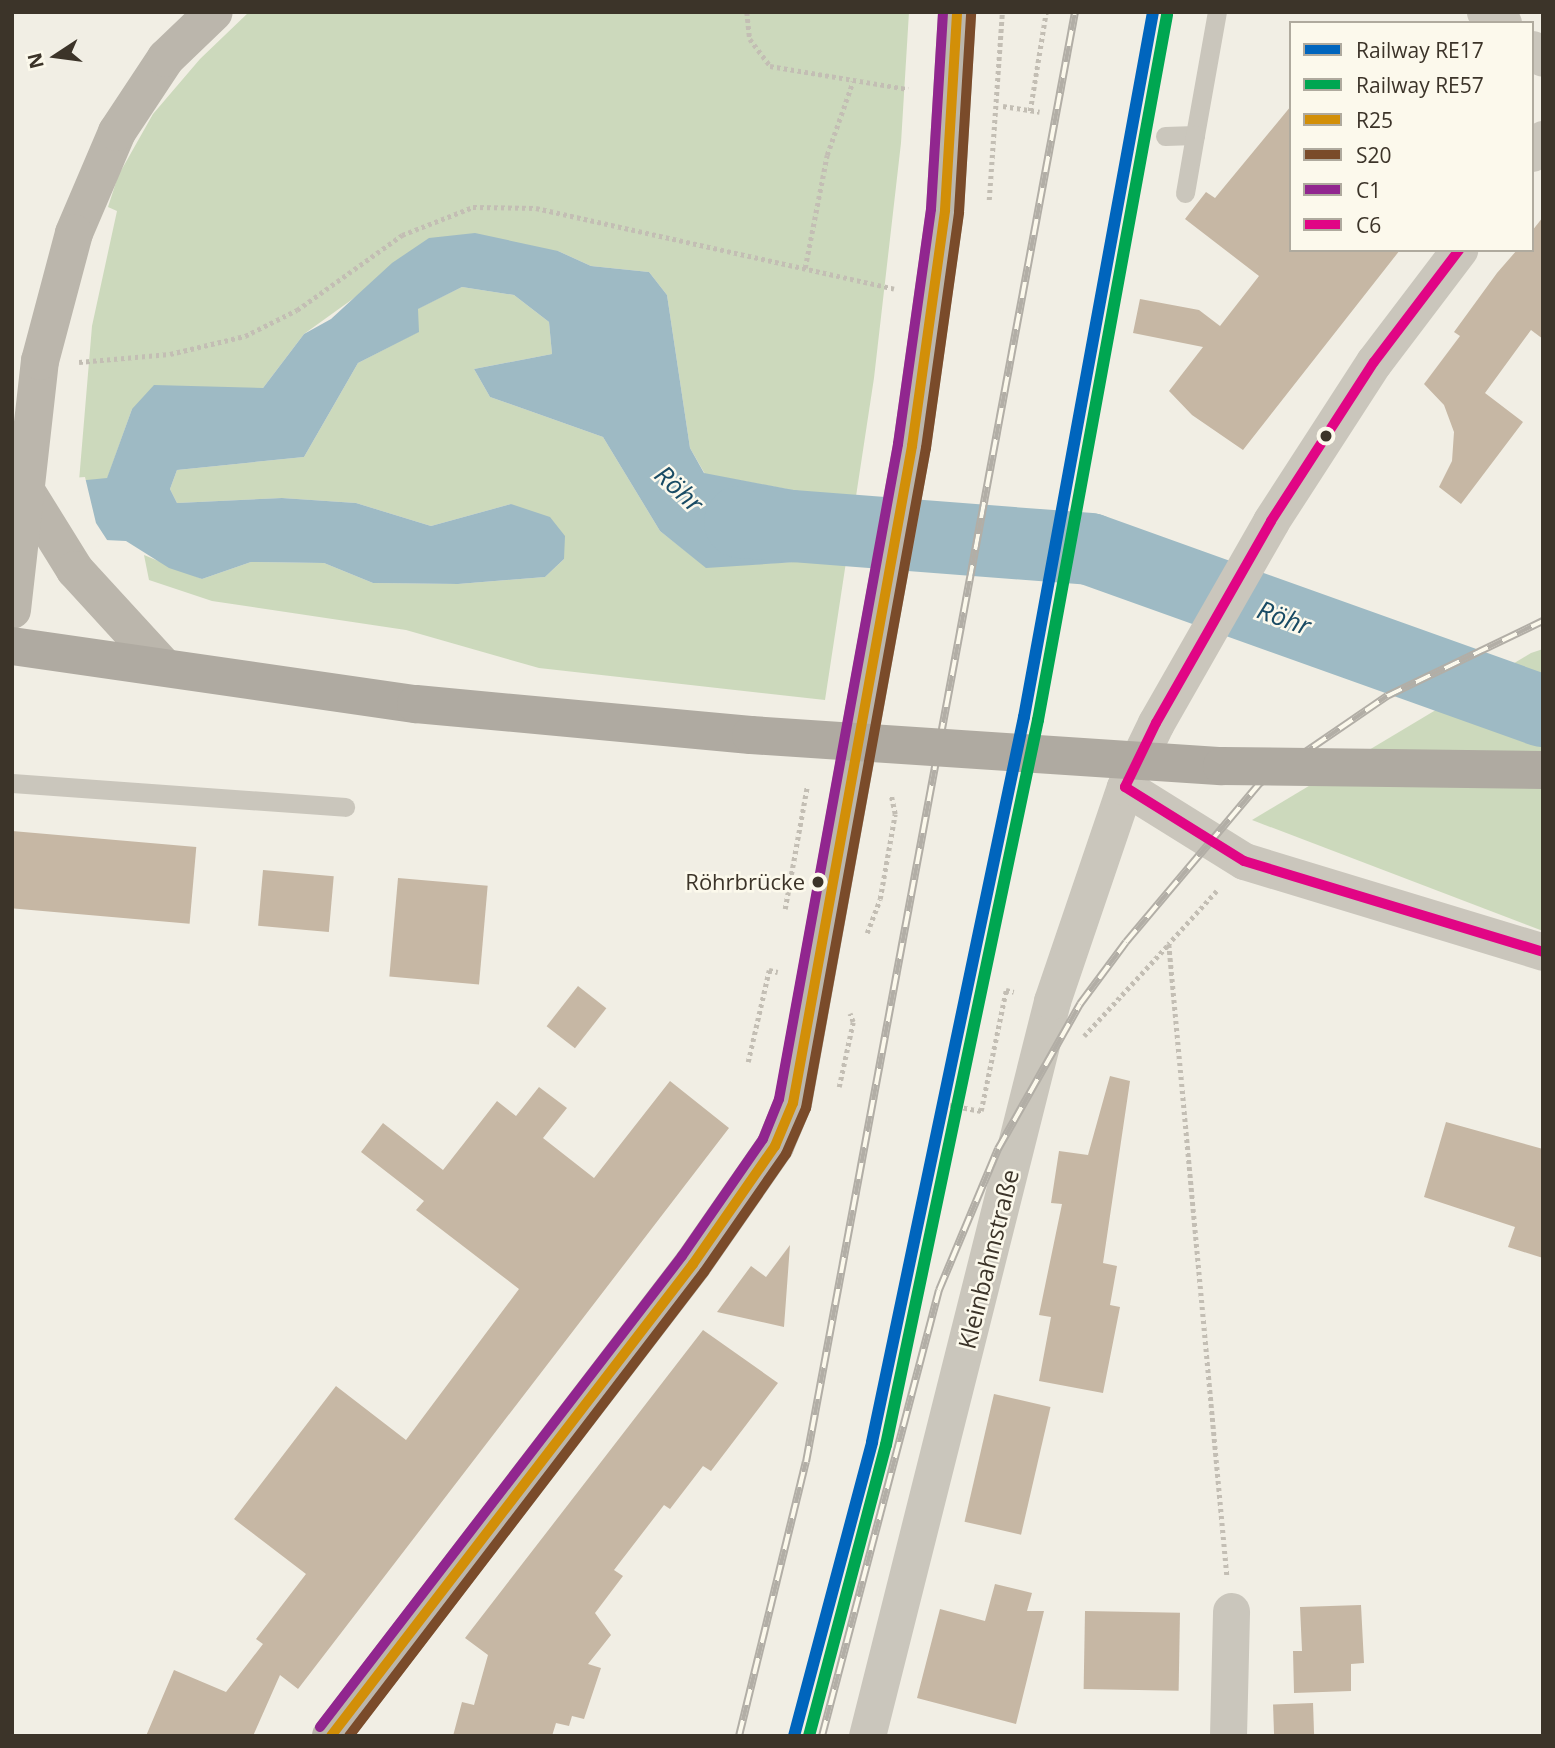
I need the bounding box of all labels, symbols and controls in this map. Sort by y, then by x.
north arrow [21,21,91,91]
legend [1289,21,1534,252]
text: Railway RE17 [1356,36,1484,64]
text: N [21,50,50,71]
text: Railway RE57 [1356,71,1484,99]
text: R25 [1356,106,1393,134]
text: S20 [1356,141,1392,169]
text: C1 [1356,176,1381,204]
text: C6 [1356,211,1381,239]
unlabelled marker [1319,429,1333,443]
water label: Röhr [648,459,710,519]
water label: Röhr [1253,594,1315,642]
place label: Röhrbrücke [685,869,805,895]
marker: Röhrbrücke [811,875,825,889]
street label: Kleinbahnstraße [952,1166,1024,1352]

